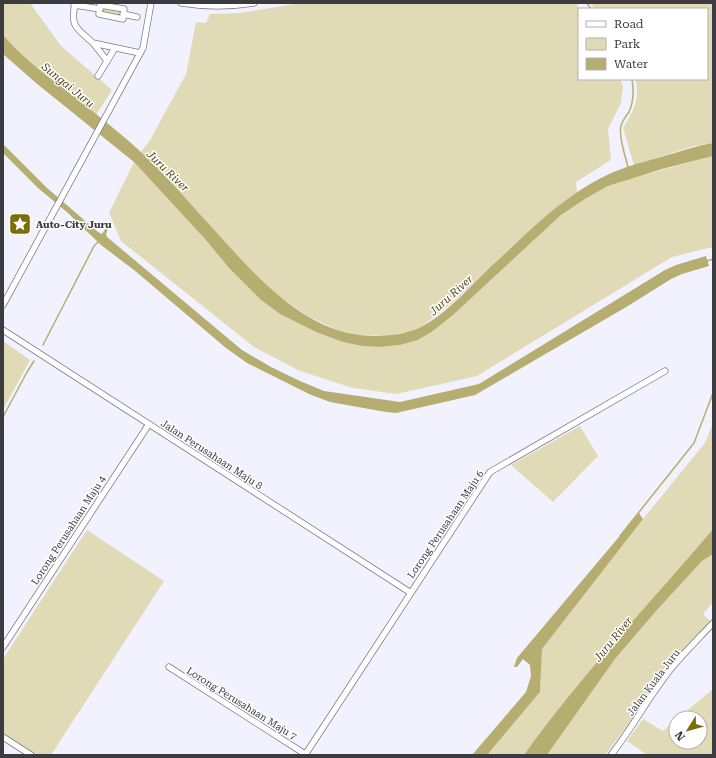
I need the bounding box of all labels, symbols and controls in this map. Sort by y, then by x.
legend [578,8,708,80]
text: Road [614,17,644,31]
text: Park [614,37,641,51]
text: Water [614,57,648,71]
water label: Sungai Juru [38,60,97,111]
water label: Juru River [143,147,192,195]
place icon: Auto-City Juru [7,211,33,237]
place label: Auto-City Juru [36,219,112,230]
water label: Juru River [426,272,476,319]
street label: Jalan Perusahaan Maju 8 [159,417,265,492]
street label: Lorong Perusahaan Maju 6 [405,468,486,580]
street label: Lorong Perusahaan Maju 4 [29,473,108,587]
water label: Juru River [591,614,636,665]
street label: Jalan Kuala Juru [625,646,682,718]
street label: Lorong Perusahaan Maju 7 [185,665,299,742]
north arrow [668,710,708,750]
text: N [672,728,688,743]

